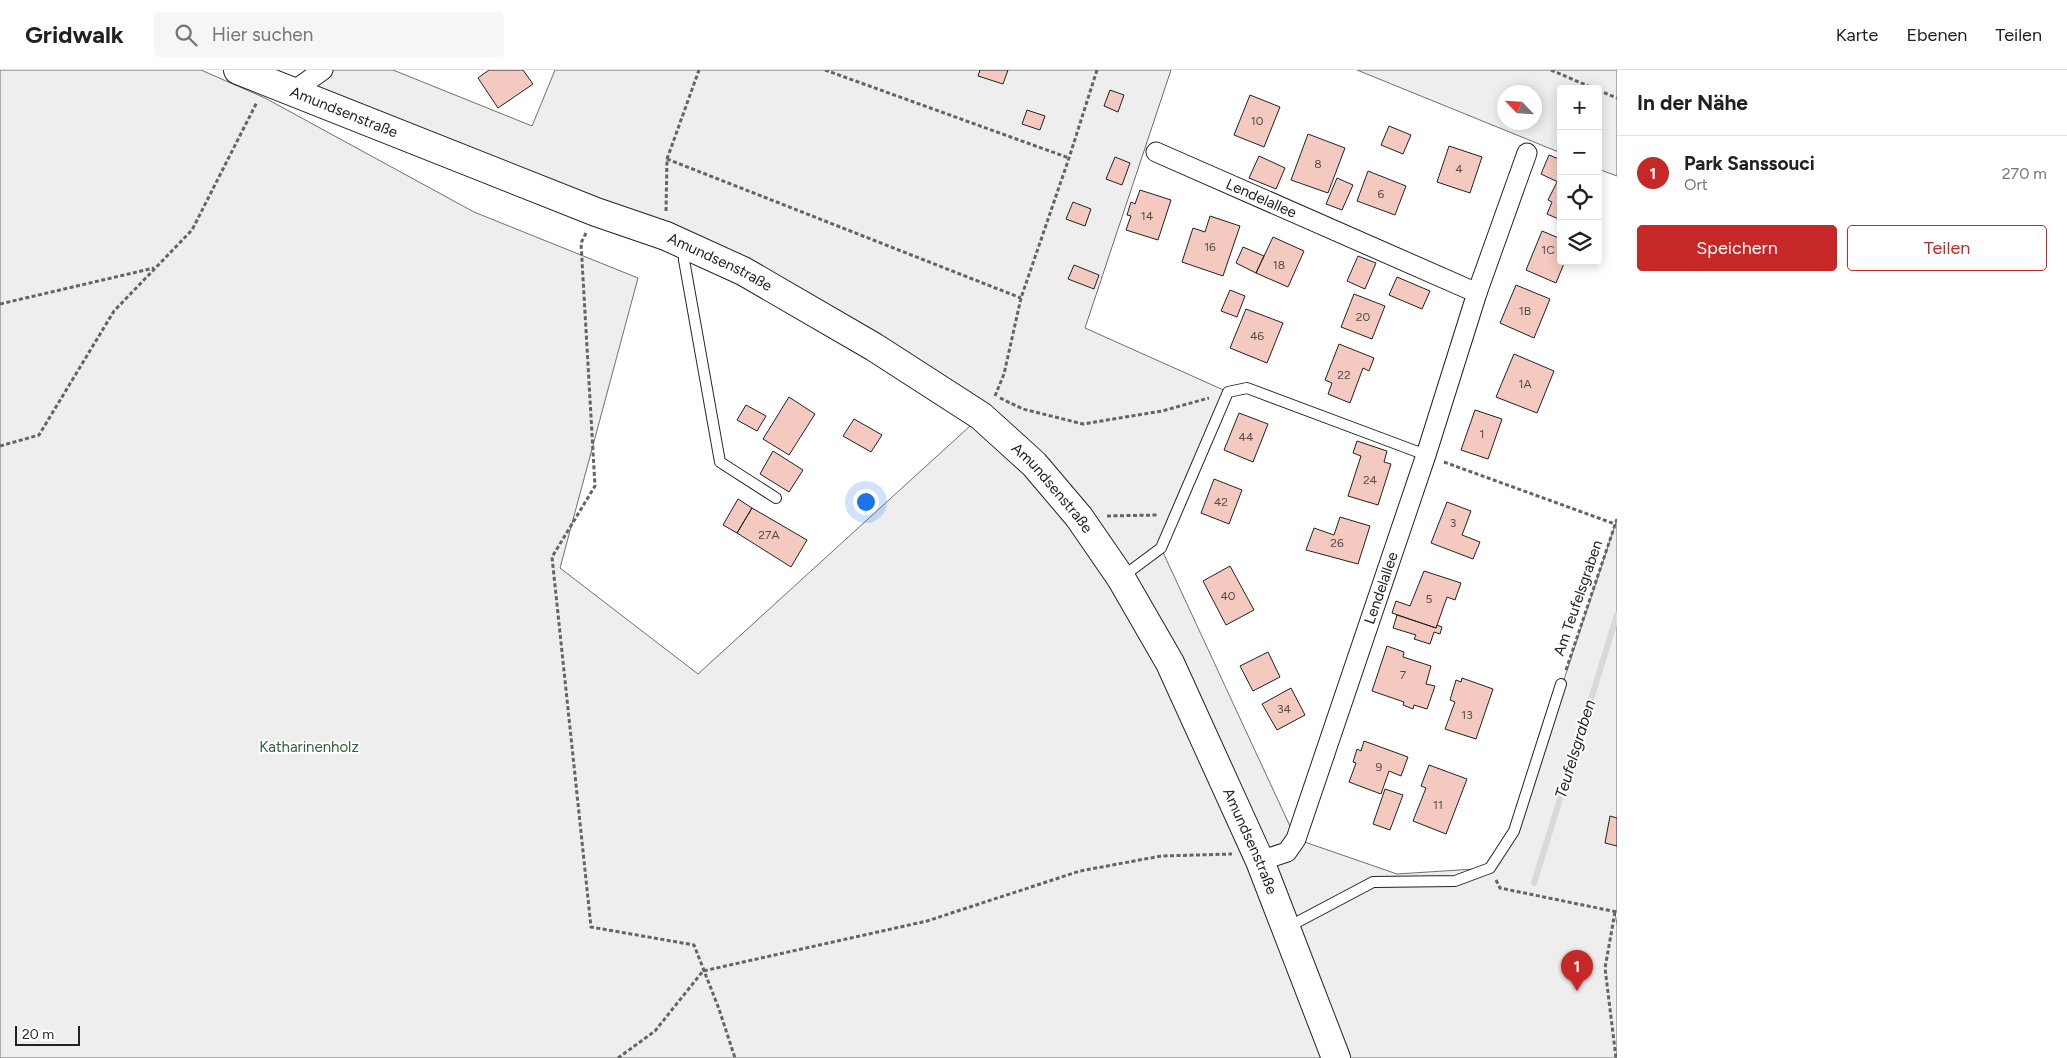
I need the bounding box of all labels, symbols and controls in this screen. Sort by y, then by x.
search box [154,12,504,57]
text: Gridwalk [25,20,124,49]
icon: search [172,21,200,49]
text: Hier suchen [212,23,313,46]
text: Karte [1836,24,1878,46]
text: Ebenen [1906,24,1967,46]
text: Teilen [1995,24,2042,46]
street label: Amundsenstraße [288,83,400,141]
north arrow [1497,85,1542,130]
map controls [1557,85,1602,265]
button: + [1557,85,1602,130]
text: In der Nähe [1637,90,1748,115]
house number: 10 [1251,114,1264,128]
button: − [1557,130,1602,175]
text: Park Sanssouci [1684,152,1815,175]
house number: 8 [1314,157,1322,171]
house number: 4 [1455,162,1463,176]
text: 1 [1650,164,1656,183]
text: 270 m [2002,164,2047,183]
street label: Lendelallee [1223,175,1299,222]
button: locate [1557,175,1602,220]
text: Ort [1684,175,1708,194]
house number: 6 [1378,187,1385,201]
house number: 14 [1141,209,1154,223]
button: layers [1557,220,1602,265]
button: Speichern [1637,225,1837,271]
button: Teilen [1847,225,2047,271]
street label: Amundsenstraße [665,229,775,295]
house number: 16 [1204,240,1216,254]
house number: 1C [1541,243,1555,257]
house number: 18 [1273,258,1285,272]
house number: 1B [1519,304,1531,318]
house number: 20 [1356,310,1371,324]
house number: 46 [1250,329,1264,343]
house number: 22 [1337,368,1351,382]
house number: 1A [1518,377,1532,391]
house number: 1 [1480,427,1484,441]
house number: 44 [1239,430,1254,444]
street label: Amundsenstraße [1008,439,1096,537]
house number: 24 [1363,473,1378,487]
your location [853,489,879,515]
house number: 42 [1214,495,1228,509]
house number: 3 [1450,516,1456,530]
house number: 27A [758,528,780,542]
house number: 26 [1330,536,1344,550]
street label: Am Teufelsgraben [1550,538,1606,658]
street label: Lendelallee [1360,549,1402,627]
house number: 40 [1220,589,1236,603]
house number: 5 [1426,592,1433,606]
house number: 7 [1400,668,1407,682]
water label: Teufelsgraben [1551,697,1599,801]
house number: 34 [1277,702,1292,716]
house number: 13 [1461,708,1473,722]
park label: Katharinenholz [259,738,359,756]
house number: 9 [1376,760,1383,774]
street label: Amundsenstraße [1219,785,1281,897]
house number: 11 [1433,798,1443,812]
pin: 1 [1561,950,1593,991]
scale bar [15,1023,80,1046]
text: 20 m [22,1026,54,1043]

